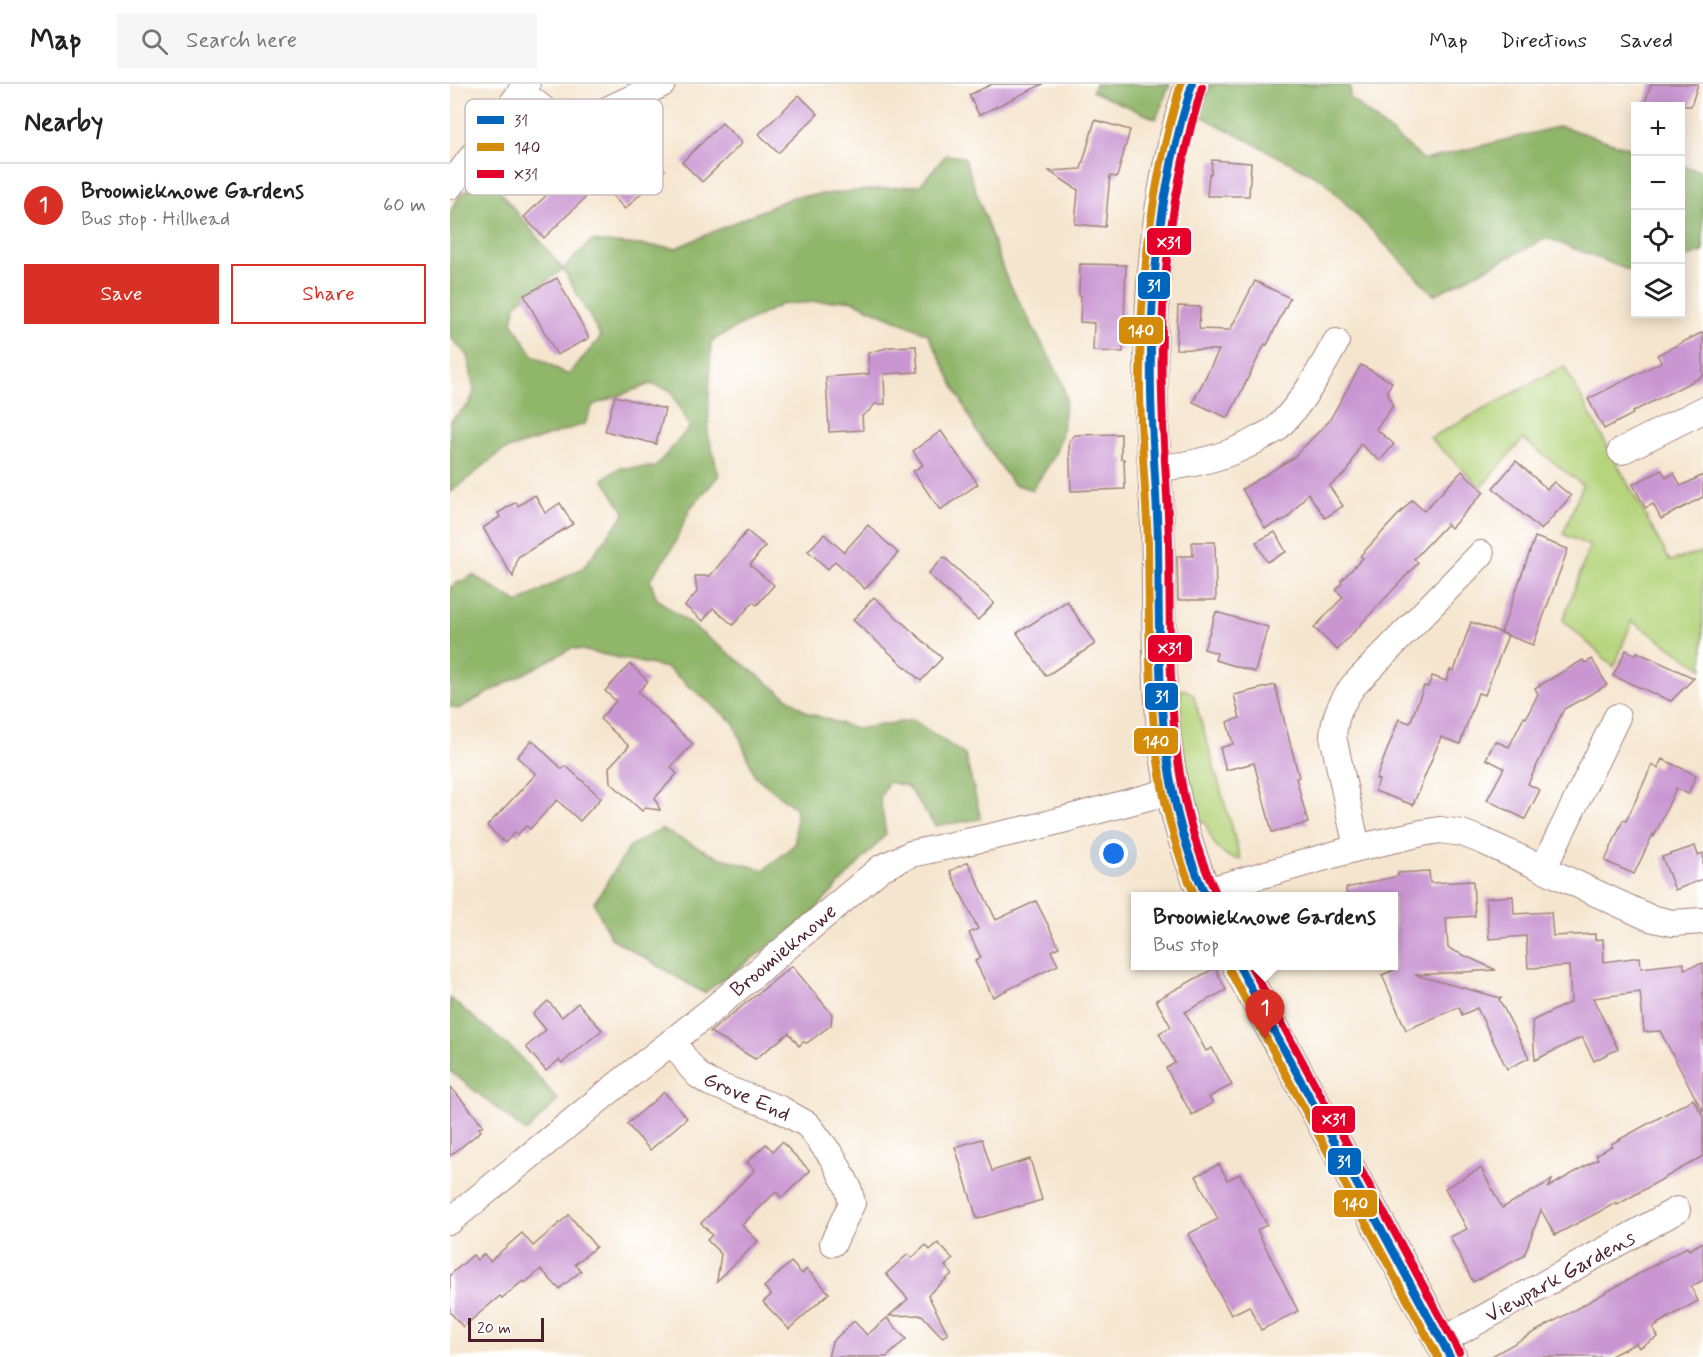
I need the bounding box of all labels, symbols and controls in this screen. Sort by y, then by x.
search box [117,14,537,68]
text: Map [30,23,81,60]
icon: search [138,25,171,58]
text: Search here [186,27,297,55]
text: Map [1429,27,1468,55]
text: Directions [1501,27,1587,55]
text: Saved [1620,27,1673,55]
legend [465,99,663,195]
map controls [1631,102,1685,318]
button: + [1631,102,1685,156]
text: Nearby [24,106,103,140]
text: 31 [514,111,528,132]
text: 140 [514,138,540,159]
button: − [1631,156,1685,210]
text: X31 [514,165,538,186]
text: Broomieknowe Gardens [81,178,304,206]
text: 1 [39,192,48,219]
text: 60 m [383,192,426,219]
text: Bus stop · Hillhead [81,206,230,233]
button: locate [1631,210,1685,264]
line badge: X31 [1146,227,1192,256]
text: X31 [1157,233,1181,254]
button: Save [24,264,219,324]
button: Share [231,264,426,324]
button: layers [1631,264,1685,318]
line badge: 31 [1137,271,1171,300]
text: 31 [1147,276,1161,297]
line badge: 140 [1118,316,1164,345]
text: 140 [1128,321,1154,342]
line badge: X31 [1147,634,1193,663]
text: X31 [1158,639,1182,660]
line badge: 31 [1144,682,1179,711]
text: 31 [1155,687,1169,708]
line badge: 140 [1133,727,1179,755]
text: 140 [1143,732,1169,753]
your location [1099,839,1128,868]
popup [1131,892,1398,970]
street label: Broomieknowe [724,898,843,1004]
text: Broomieknowe Gardens [1153,904,1376,932]
text: Bus stop [1153,932,1219,959]
pin: 1 [1246,990,1284,1039]
street label: Grove End [699,1065,794,1128]
line badge: X31 [1311,1105,1356,1134]
text: X31 [1322,1110,1346,1131]
line badge: 31 [1327,1147,1362,1176]
text: 31 [1337,1152,1351,1173]
line badge: 140 [1333,1189,1378,1218]
text: 140 [1342,1194,1368,1215]
street label: Viewpark Gardens [1480,1224,1641,1330]
scale bar [468,1315,544,1342]
text: 20 m [477,1318,511,1339]

